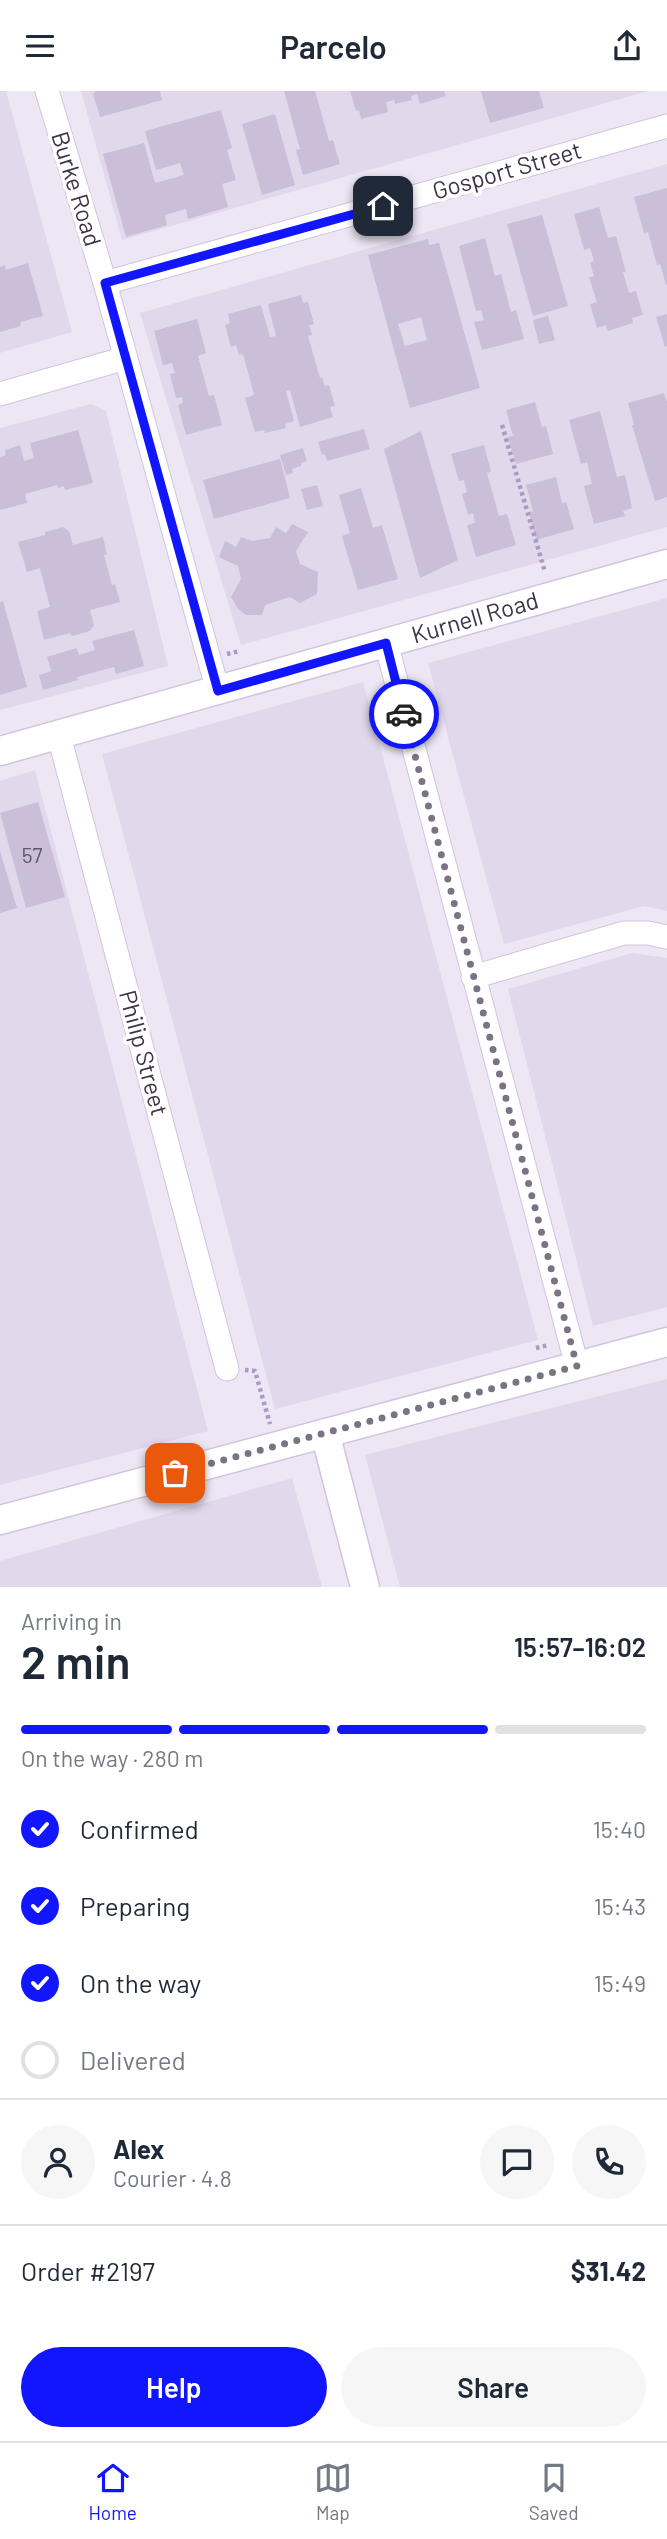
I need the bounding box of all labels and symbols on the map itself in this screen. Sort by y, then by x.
street label: Burke Road [46,128,109,249]
street label: Gosport Street [429,134,584,205]
pin [353,176,413,236]
street label: Kurnell Road [408,585,541,649]
courier [369,679,439,749]
house number: 57 [22,842,42,867]
street label: Philip Street [114,987,175,1118]
pin [145,1443,205,1503]

